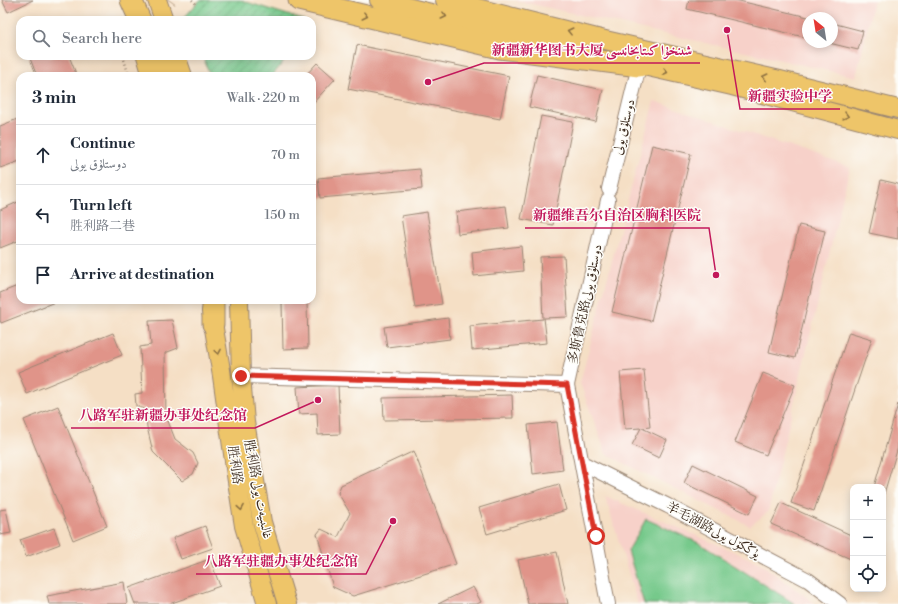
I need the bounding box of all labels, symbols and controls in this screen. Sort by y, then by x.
one-way arrow [361,11,368,19]
one-way arrow [441,12,447,20]
north arrow [802,12,838,48]
search box [16,16,316,60]
icon: search [30,27,52,49]
one-way arrow [567,27,574,36]
text: Search here [62,29,142,48]
callout: 新疆新华图书大厦 شىنخۇا كىتابخانىسى [484,37,700,63]
text: 新疆新华图书大厦 شىنخۇا كىتابخانىسى [492,42,692,60]
one-way arrow [662,67,669,75]
one-way arrow [762,73,768,81]
callout: 新疆实验中学 [740,83,840,109]
text: 3 min [32,87,76,109]
text: 新疆实验中学 [748,88,832,106]
text: Walk · 220 m [227,90,300,106]
street label: دوستلۇق يولى [609,97,639,157]
one-way arrow [842,111,849,120]
text: Continue [70,134,135,153]
icon: ahead [32,144,54,166]
text: 70 m [271,147,300,163]
text: دوستلۇق يولى [70,156,127,172]
text: Turn left [70,196,132,215]
callout: 新疆维吾尔自治区胸科医院 [525,202,709,228]
icon: left [32,204,54,226]
text: 150 m [265,207,300,223]
text: 新疆维吾尔自治区胸科医院 [533,207,701,225]
text: 胜利路二巷 [70,218,135,234]
street label: 多斯鲁克路دوستلۇق يولى [564,243,606,365]
icon: arrive [32,264,54,286]
text: Arrive at destination [70,265,214,284]
one-way arrow [213,349,222,355]
route end [232,367,250,385]
callout: 八路军驻新疆办事处纪念馆 [71,402,255,428]
text: 八路军驻新疆办事处纪念馆 [79,407,247,425]
street label: 胜利路 غالىبىيەت يولى [241,438,275,540]
street label: 胜利路 [224,445,246,485]
map controls [850,484,886,592]
button: + [850,484,886,520]
street label: 羊毛湖路يۇڭكۆل يولى [663,498,764,562]
one-way arrow [237,505,245,511]
button: − [850,520,886,556]
route start [587,527,605,545]
callout: 八路军驻疆办事处纪念馆 [196,548,366,574]
text: 八路军驻疆办事处纪念馆 [204,553,358,571]
button: locate [850,556,886,592]

